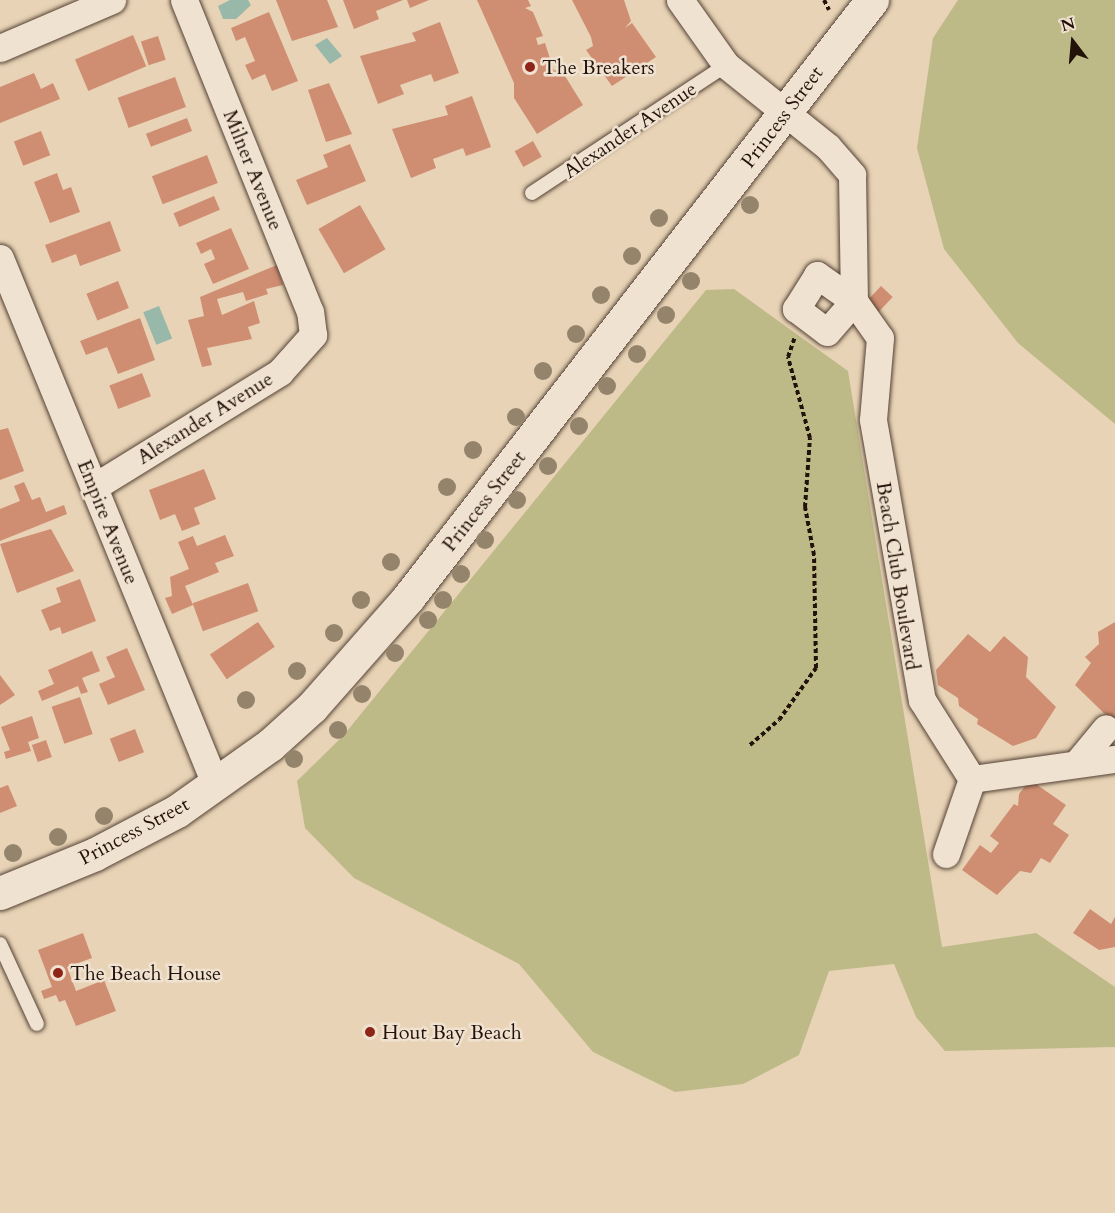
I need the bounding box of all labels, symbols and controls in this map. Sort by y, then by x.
north arrow [1043,12,1103,72]
text: N [1058,12,1078,37]
place label: The Breakers [542,55,654,79]
marker: The Breakers [523,60,537,74]
street label: Princess Street [736,61,828,173]
street label: Alexander Avenue [559,77,701,183]
street label: Milner Avenue [218,106,288,234]
street label: Alexander Avenue [133,367,277,469]
street label: Princess Street [437,446,531,556]
street label: Empire Avenue [72,456,144,588]
street label: Beach Club Boulevard [871,480,925,672]
street label: Princess Street [75,792,193,870]
place label: The Beach House [70,961,221,985]
marker: The Beach House [51,966,65,980]
place label: Hout Bay Beach [382,1020,522,1044]
marker: Hout Bay Beach [363,1025,377,1039]

